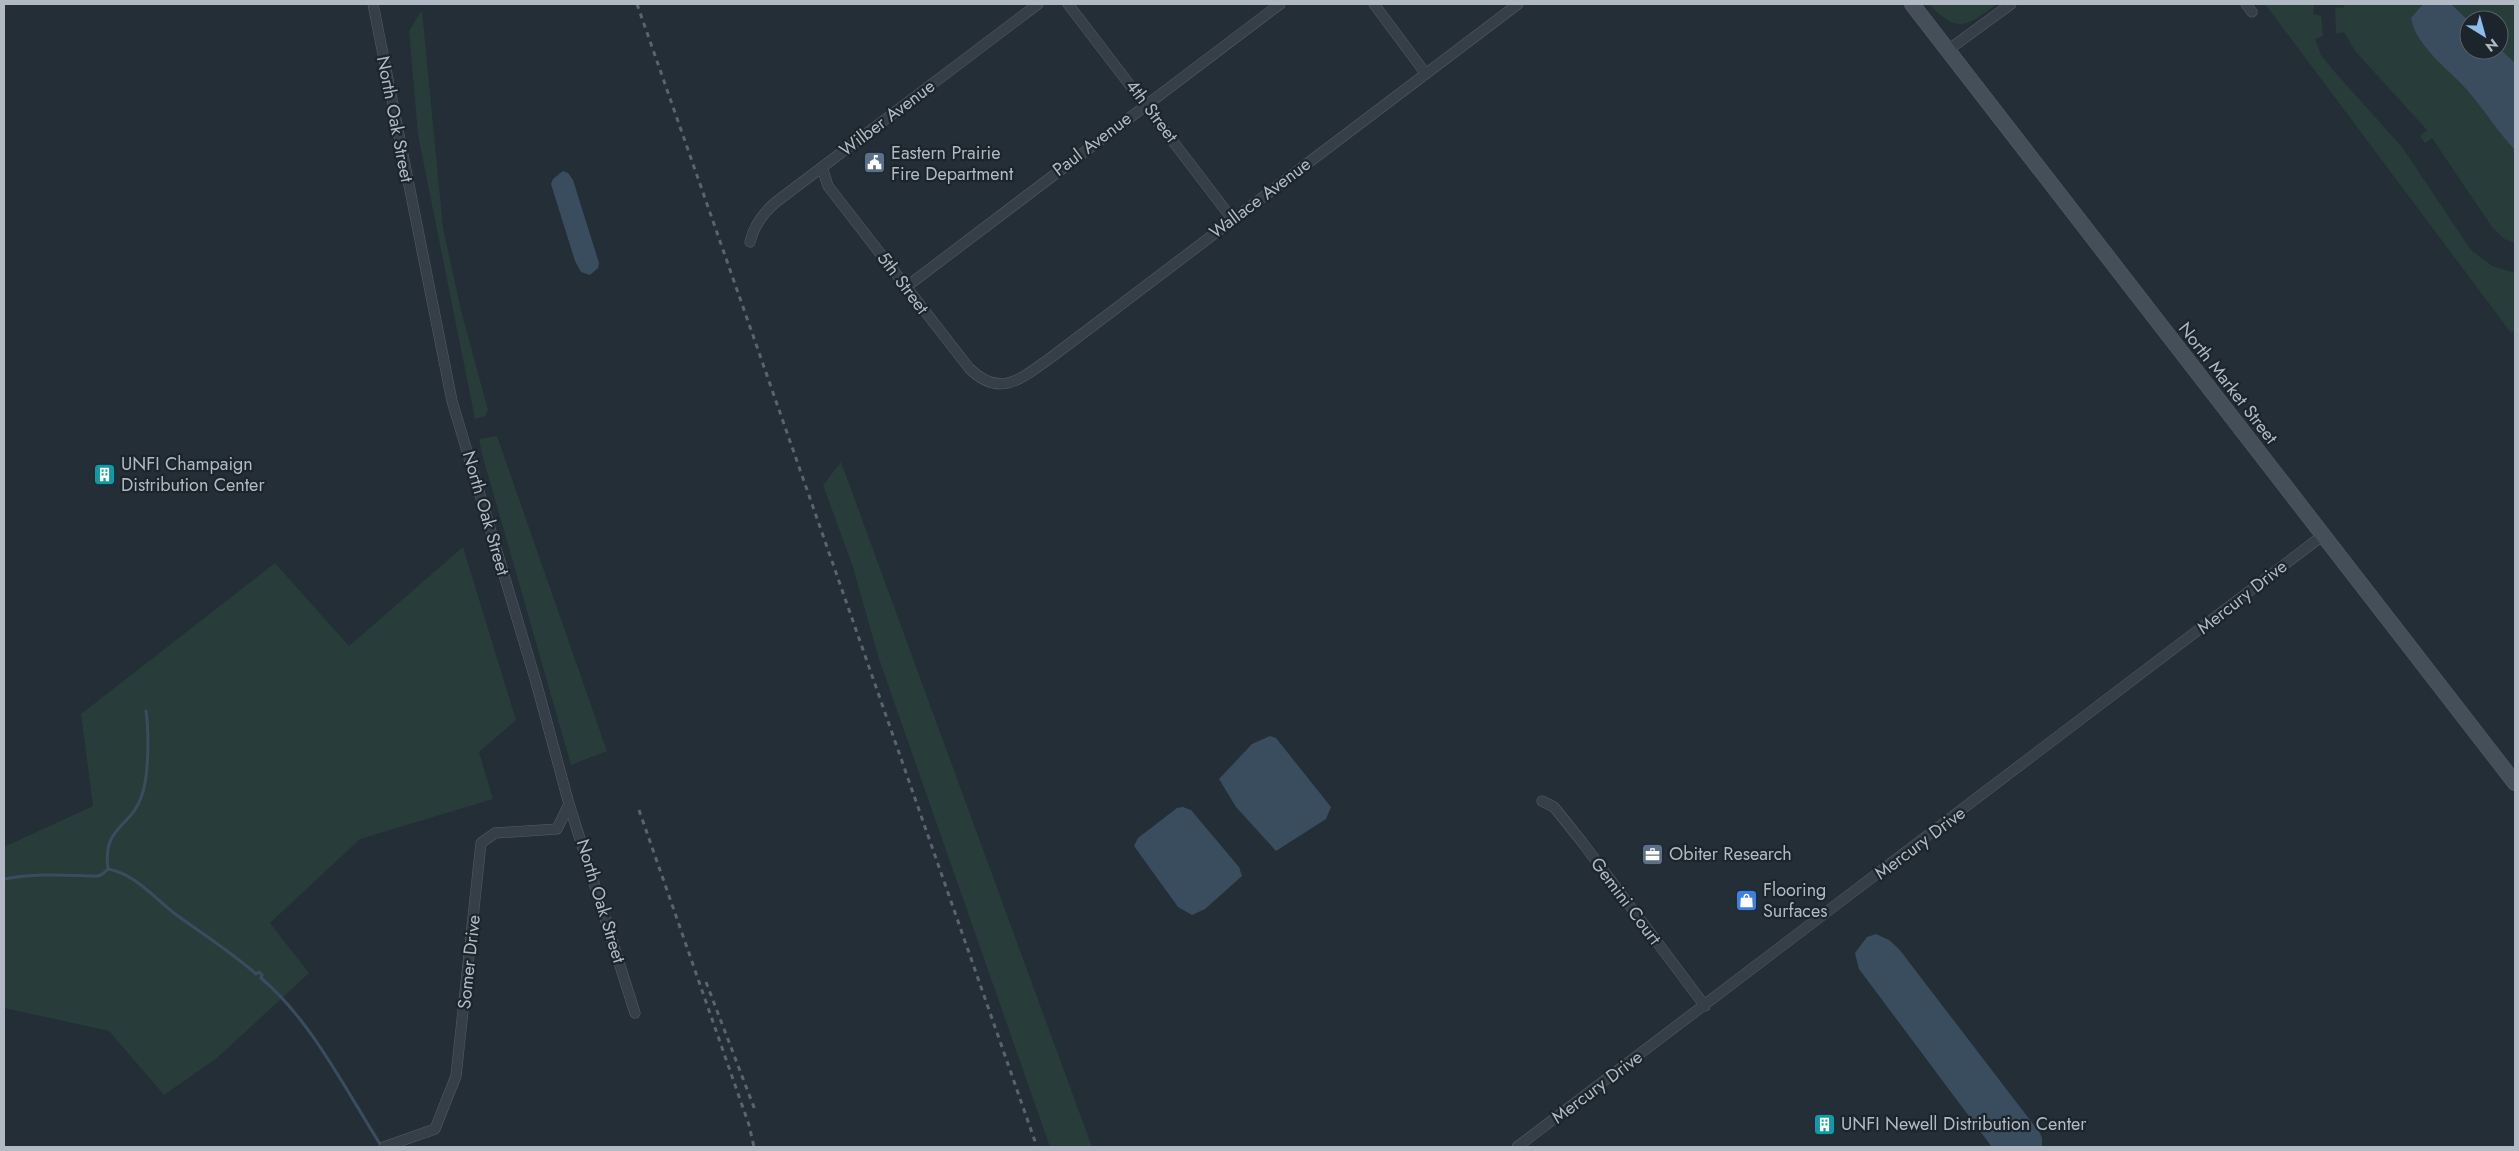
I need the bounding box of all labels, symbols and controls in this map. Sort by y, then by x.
north arrow [2459,10,2509,60]
text: N [2481,34,2502,57]
street label: North Oak Street [370,54,420,185]
street label: Wilber Avenue [834,73,940,163]
street label: 4th Street [1120,74,1185,148]
street label: Paul Avenue [1047,106,1137,182]
place label: Eastern Prairie Fire Department [891,140,1014,187]
public building icon: Eastern Prairie Fire Department [863,151,887,175]
street label: Wallace Avenue [1204,151,1316,245]
street label: 5th Street [871,246,936,320]
street label: North Market Street [2172,317,2284,450]
street label: North Oak Street [456,448,516,579]
place label: UNFI Champaign Distribution Center [121,451,265,498]
building icon: UNFI Champaign Distribution Center [93,462,117,486]
street label: Mercury Drive [2191,554,2293,640]
street label: Mercury Drive [1869,800,1971,886]
street label: North Oak Street [570,836,632,967]
place label: Obiter Research [1669,841,1792,867]
office icon: Obiter Research [1641,842,1665,866]
street label: Gemini Court [1584,852,1668,951]
place label: Flooring Surfaces [1763,877,1827,924]
shop icon: Flooring Surfaces [1735,888,1759,912]
street label: Somer Drive [451,914,487,1010]
street label: Mercury Drive [1546,1044,1648,1130]
place label: UNFI Newell Distribution Center [1841,1111,2087,1137]
building icon: UNFI Newell Distribution Center [1813,1112,1837,1136]

